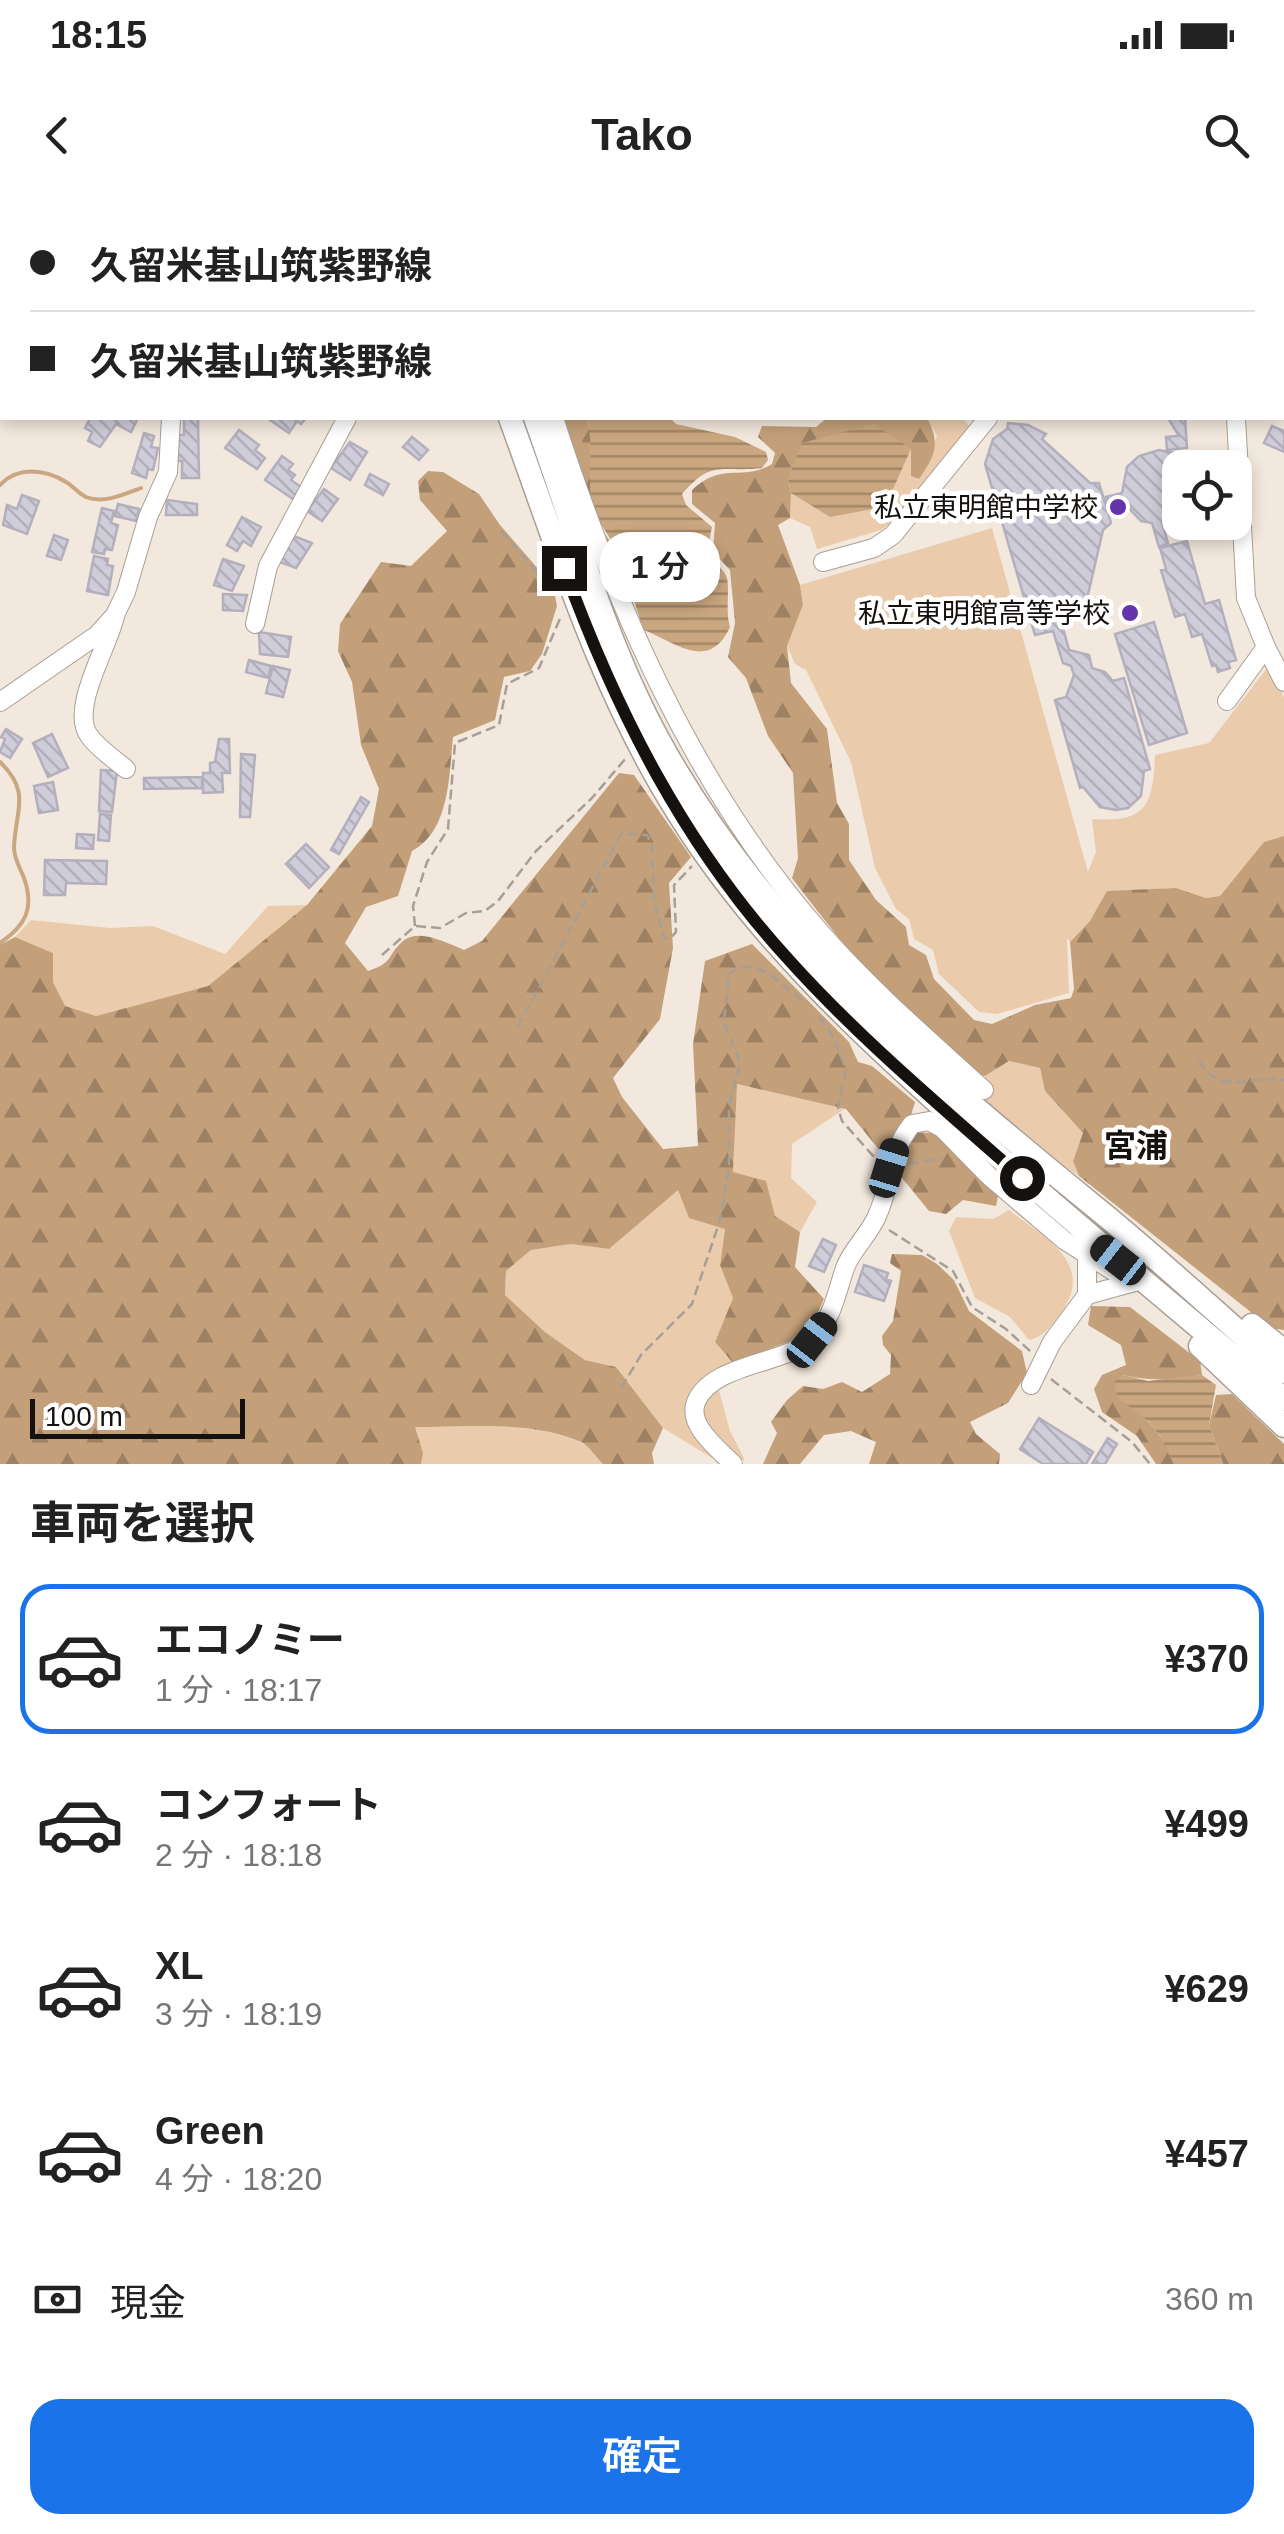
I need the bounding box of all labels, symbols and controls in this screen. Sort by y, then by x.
text: 18:15 [50,14,147,56]
icon: back [30,108,85,163]
icon: search [1199,108,1254,163]
text: Tako [591,109,693,160]
text: 久留米基山筑紫野線 [90,245,432,287]
text: 久留米基山筑紫野線 [90,341,432,383]
map controls [1162,450,1252,540]
button: locate [1162,450,1252,540]
place label: 私立東明館中学校 [874,492,1098,523]
marker: 私立東明館中学校 [1107,496,1129,518]
callout: 1 分 [599,533,719,603]
route end [542,546,587,591]
text: 1 分 [631,549,689,585]
place label: 私立東明館高等学校 [858,598,1110,629]
marker: 私立東明館高等学校 [1119,602,1141,624]
district label: 宮浦 [1104,1128,1168,1164]
car [866,1135,912,1201]
route start [1000,1156,1045,1201]
car [1085,1230,1151,1290]
car [782,1307,842,1373]
scale bar [30,1394,245,1438]
text: 100 m [45,1401,123,1432]
text: 車両を選択 [30,1498,255,1549]
icon: car [35,1614,125,1704]
text: エコノミー [155,1619,345,1661]
text: ¥370 [1164,1638,1249,1680]
text: 1 分 · 18:17 [155,1672,322,1708]
icon: car [35,1779,125,1869]
text: コンフォート [155,1784,382,1826]
text: ¥499 [1164,1803,1249,1845]
text: 2 分 · 18:18 [155,1837,322,1873]
icon: car [35,1944,125,2034]
text: XL [155,1945,204,1987]
text: ¥629 [1164,1968,1249,2010]
text: 3 分 · 18:19 [155,1996,322,2032]
icon: car [35,2109,125,2199]
text: Green [155,2110,265,2152]
text: ¥457 [1164,2133,1249,2175]
text: 4 分 · 18:20 [155,2161,322,2197]
icon: cash [30,2272,85,2327]
text: 360 m [1165,2281,1254,2317]
text: 現金 [110,2282,186,2324]
button: 確定 [30,2399,1254,2514]

